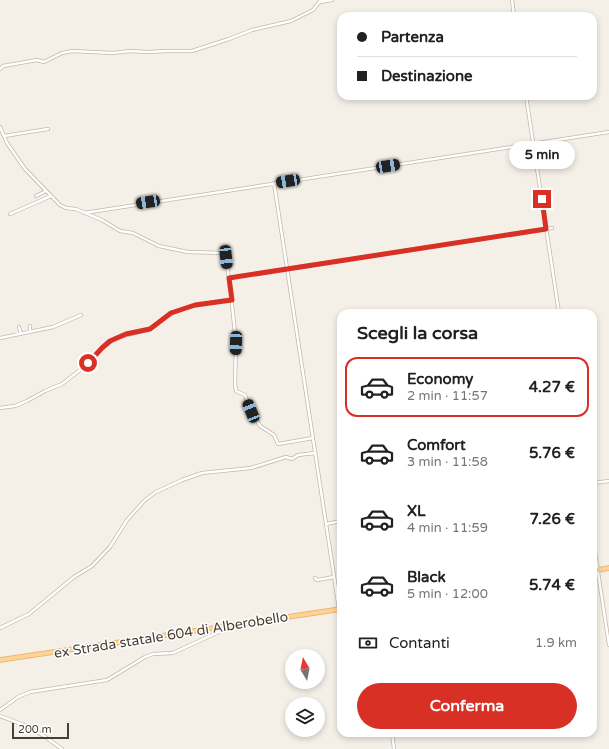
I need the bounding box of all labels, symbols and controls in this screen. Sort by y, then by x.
text: Partenza [381,28,444,46]
text: Destinazione [381,67,473,85]
callout: 5 min [509,141,575,169]
text: 5 min [525,147,559,163]
car [375,158,401,174]
car [275,173,301,189]
route end [533,190,551,208]
car [135,194,161,210]
car [219,244,233,270]
text: Scegli la corsa [357,322,478,344]
car [230,331,242,355]
route start [79,354,97,372]
icon: car [359,369,395,405]
text: Economy [407,370,473,388]
text: 4.27 € [529,378,575,396]
text: 2 min · 11:57 [407,388,488,404]
car [241,398,261,424]
icon: car [359,435,395,471]
text: Comfort [407,436,466,454]
text: 5.76 € [529,444,575,462]
text: 3 min · 11:58 [407,454,488,470]
icon: car [359,501,395,537]
text: XL [407,502,426,520]
text: 7.26 € [529,510,575,528]
text: 4 min · 11:59 [407,520,488,536]
icon: car [359,567,395,603]
text: Black [407,568,446,586]
text: 5.74 € [529,576,575,594]
text: 5 min · 12:00 [407,586,488,602]
street label: ex Strada statale 604 di Alberobello [53,608,289,662]
icon: cash [357,632,379,654]
text: Contanti [389,634,450,652]
text: 1.9 km [535,635,577,651]
north arrow [285,649,325,689]
map controls [285,649,325,737]
button: Conferma [357,683,577,729]
button: layers [285,697,325,737]
scale bar [12,721,69,740]
text: 200 m [18,723,52,736]

